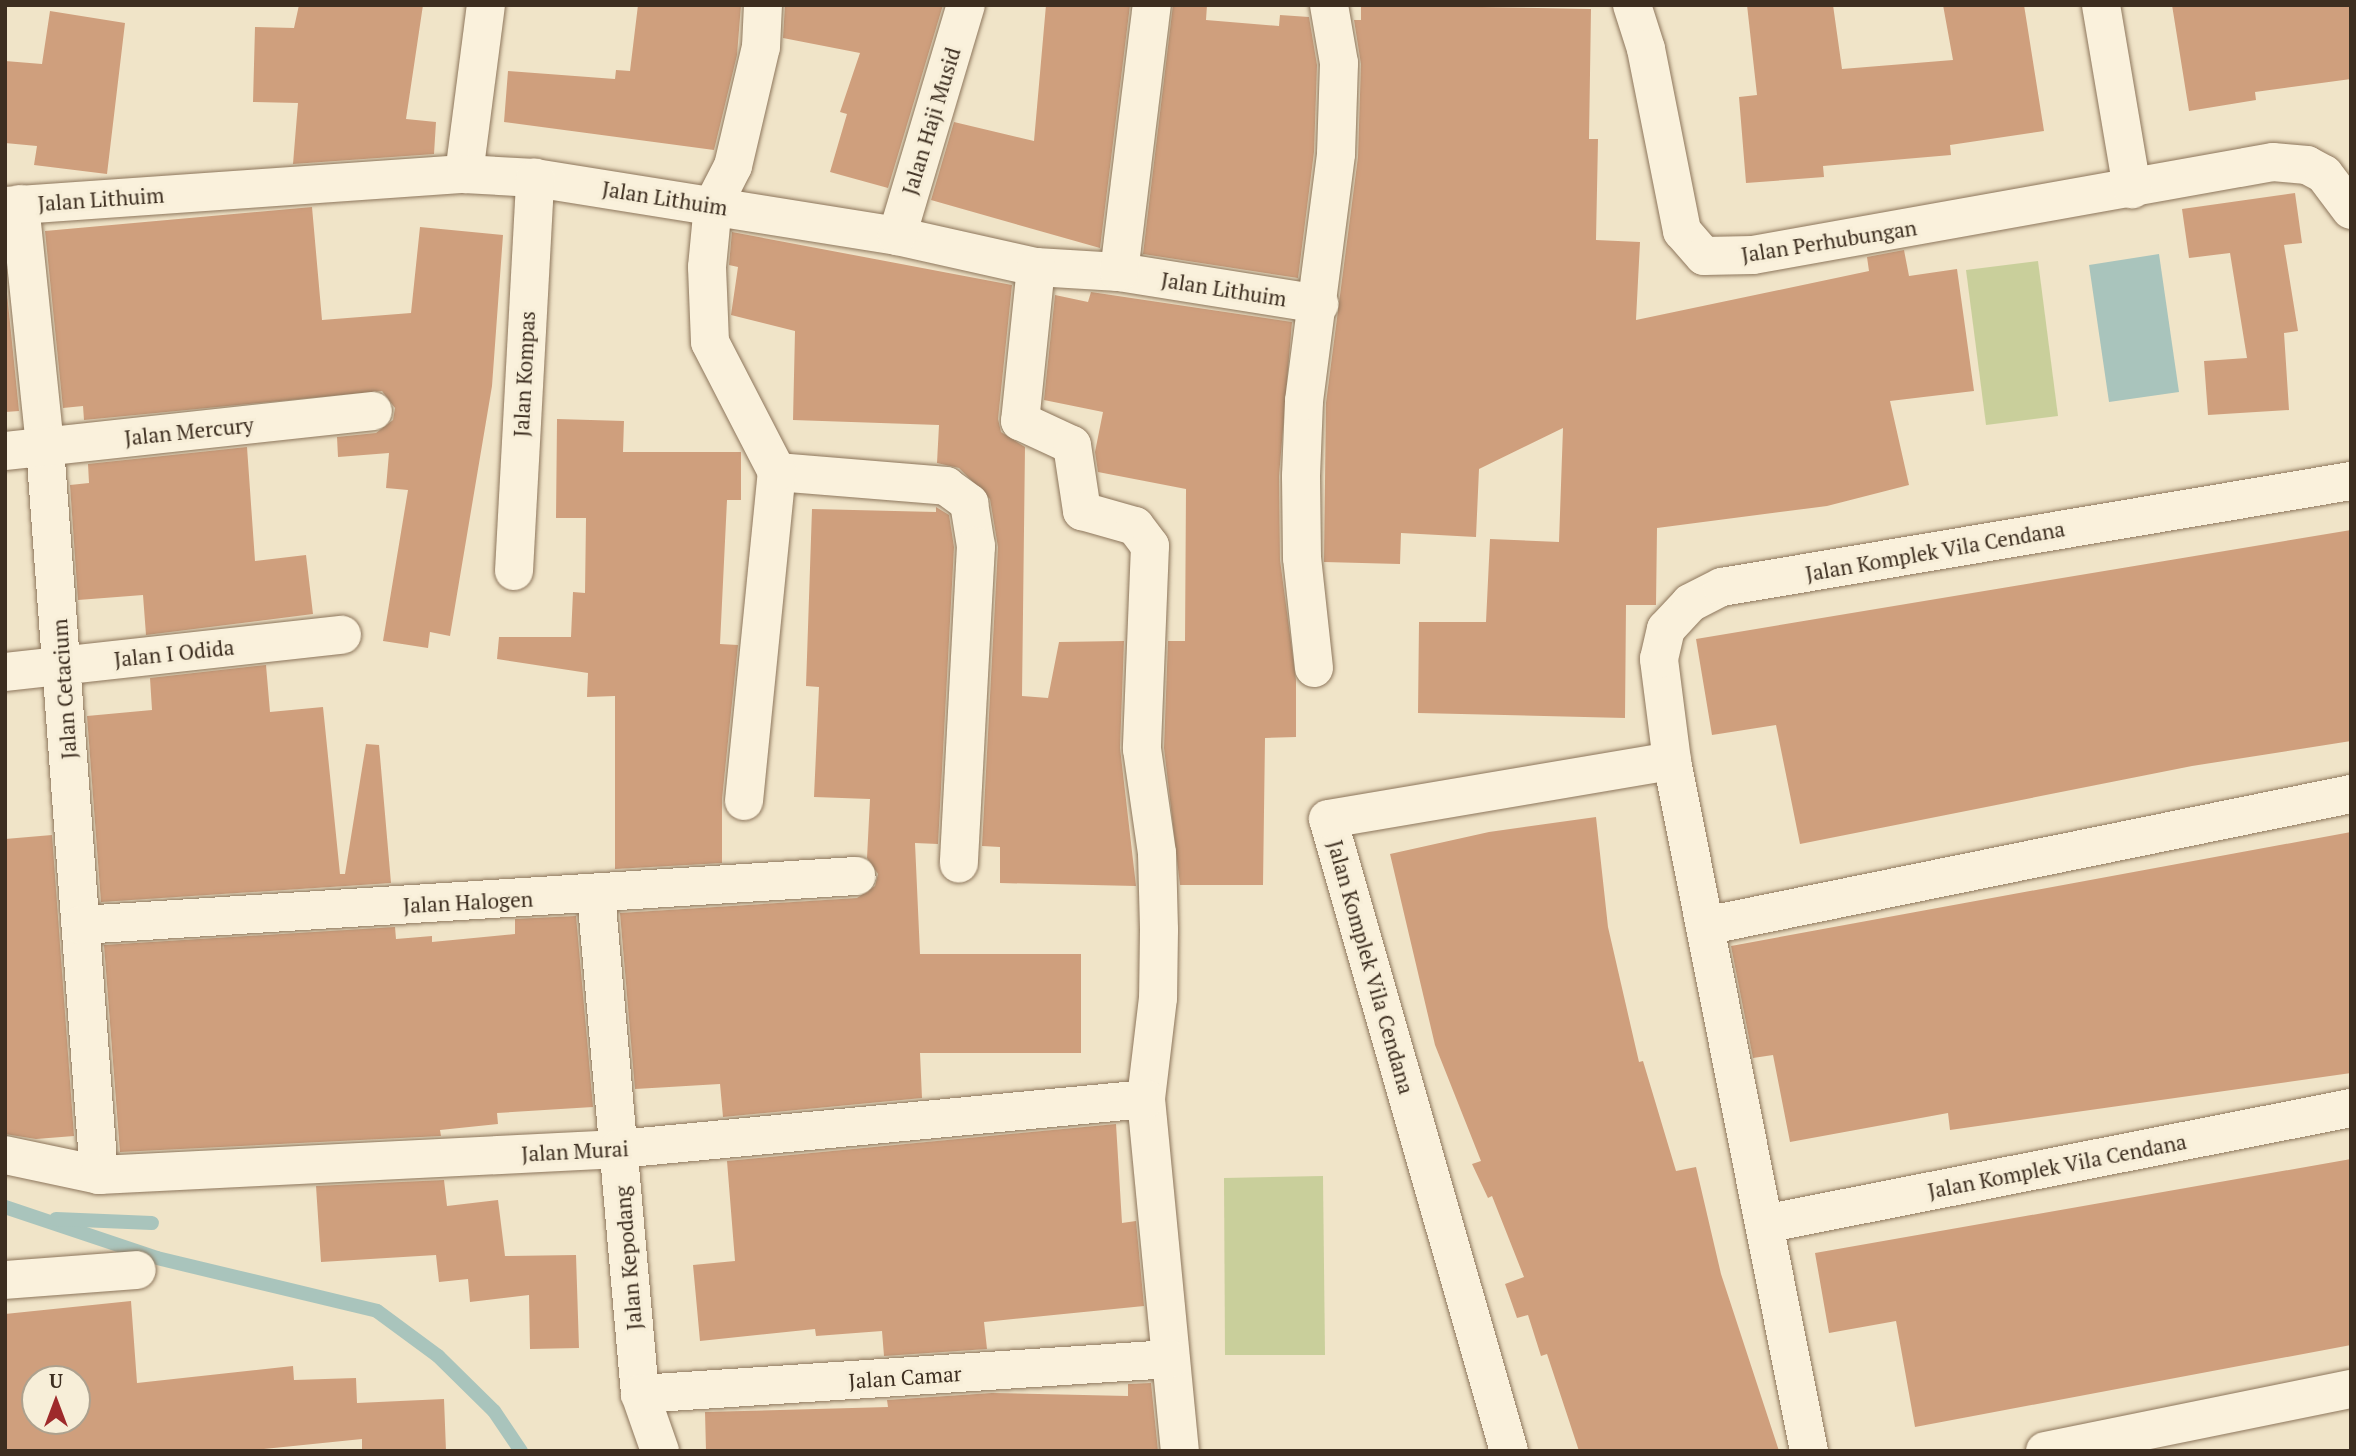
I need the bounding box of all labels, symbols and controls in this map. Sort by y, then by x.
street label: Jalan Haji Musid [897,44,965,198]
street label: Jalan Lithuim [600,176,730,220]
street label: Jalan Lithuim [37,182,165,216]
street label: Jalan Perhubungan [1739,215,1919,267]
street label: Jalan Lithuim [1159,267,1289,311]
street label: Jalan Kompas [508,310,540,438]
street label: Jalan Mercury [123,412,255,450]
street label: Jalan Komplek Vila Cendana [1803,516,2067,586]
street label: Jalan Cetacium [47,618,81,760]
street label: Jalan I Odida [113,634,235,672]
street label: Jalan Komplek Vila Cendana [1323,837,1419,1097]
street label: Jalan Halogen [402,886,534,918]
street label: Jalan Komplek Vila Cendana [1925,1129,2189,1203]
street label: Jalan Murai [521,1136,629,1166]
street label: Jalan Kepodang [609,1185,647,1331]
street label: Jalan Camar [848,1360,962,1394]
north arrow [21,1365,91,1435]
text: U [49,1368,63,1393]

